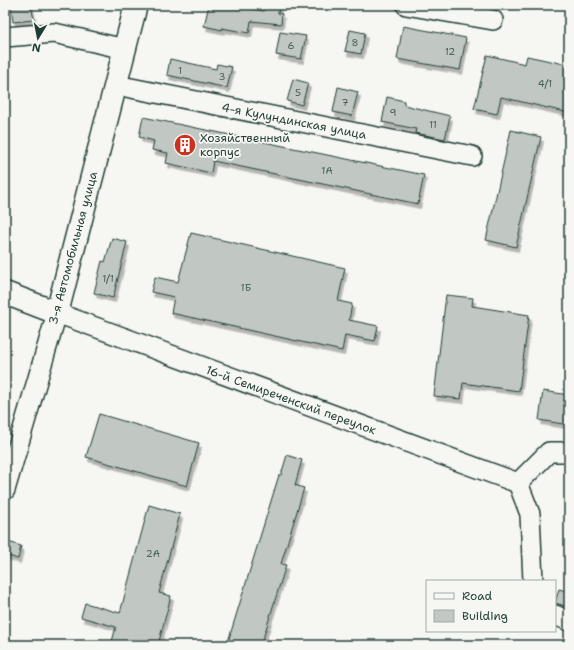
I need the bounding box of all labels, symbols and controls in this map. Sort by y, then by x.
north arrow [18,18,58,58]
house number: 8 [352,36,359,49]
text: N [30,39,42,55]
house number: 6 [288,39,295,52]
house number: 12 [445,45,455,58]
house number: 1 [178,64,182,77]
house number: 3 [219,70,226,83]
house number: 4/1 [538,77,552,90]
house number: 5 [295,86,301,99]
house number: 7 [342,96,349,109]
street label: 4-я Кулундинская улица [220,99,368,143]
house number: 9 [390,106,397,119]
house number: 11 [429,118,437,131]
place label: Хозяйственный корпус [200,130,290,160]
building icon: Хозяйственный корпус [172,132,198,158]
house number: 1А [321,164,333,177]
street label: 3-я Автомобильная улица [45,169,101,326]
house number: 1/1 [102,272,114,285]
house number: 1Б [241,281,251,294]
street label: 16-й Семиреченский переулок [204,362,379,439]
house number: 2А [146,547,160,560]
legend [426,580,556,632]
text: Road [462,588,493,604]
text: Building [462,608,508,624]

